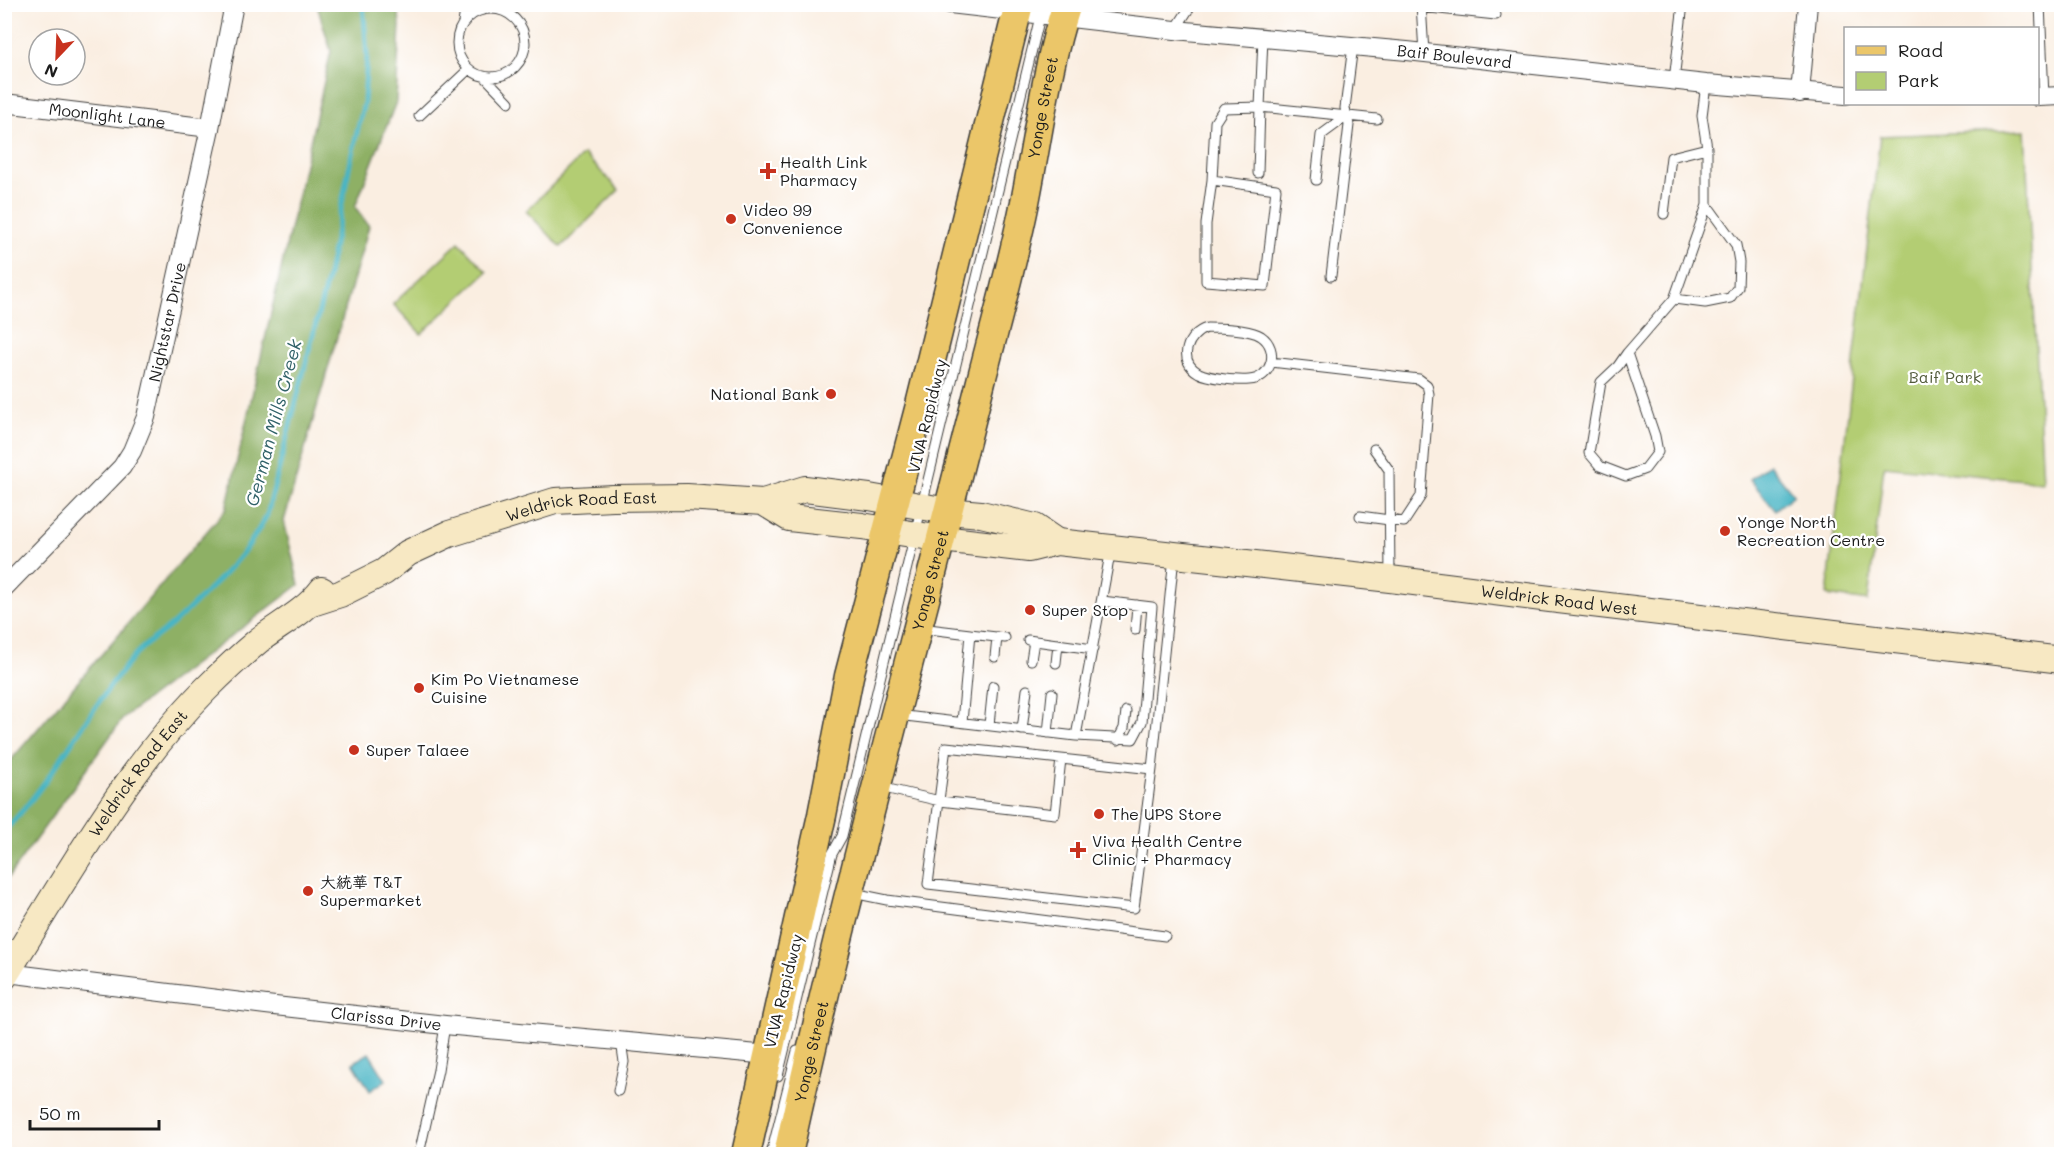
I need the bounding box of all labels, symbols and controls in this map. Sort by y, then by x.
north arrow [27,27,87,87]
legend [1844,27,2039,105]
text: Road [1898,38,1943,62]
street label: Baif Boulevard [1396,39,1513,72]
street label: Yonge Street [1022,54,1062,161]
text: N [41,59,61,83]
text: Park [1898,68,1939,92]
street label: Moonlight Lane [48,98,167,133]
place label: Health Link Pharmacy [780,151,867,190]
marker: Health Link Pharmacy [761,164,775,178]
place label: Video 99 Convenience [743,199,843,238]
marker: Video 99 Convenience [724,212,738,226]
street label: Nightstar Drive [143,260,190,384]
water label: German Mills Creek [239,336,307,509]
street label: VIVA Rapidway [902,356,951,475]
park label: Baif Park [1909,366,1981,387]
place label: National Bank [711,383,819,404]
marker: National Bank [824,387,838,401]
street label: Weldrick Road East [503,486,657,526]
place label: Yonge North Recreation Centre [1737,511,1885,550]
marker: Yonge North Recreation Centre [1718,524,1732,538]
street label: Yonge Street [906,527,953,633]
street label: Weldrick Road West [1480,579,1639,619]
place label: Super Stop [1042,599,1128,620]
marker: Super Stop [1023,603,1037,617]
place label: Kim Po Vietnamese Cuisine [431,668,579,707]
marker: Kim Po Vietnamese Cuisine [412,681,426,695]
street label: Weldrick Road East [83,705,192,840]
place label: Super Talaee [366,739,469,760]
marker: Super Talaee [347,743,361,757]
place label: The UPS Store [1111,803,1222,824]
marker: The UPS Store [1092,807,1106,821]
place label: Viva Health Centre Clinic + Pharmacy [1092,830,1242,869]
marker: Viva Health Centre Clinic + Pharmacy [1069,841,1087,859]
place label: 大統華 T&T Supermarket [320,871,422,910]
marker: 大統華 T&T Supermarket [301,884,315,898]
street label: VIVA Rapidway [758,931,807,1050]
street label: Yonge Street [789,998,833,1105]
street label: Clarissa Drive [330,1001,443,1035]
scale bar [30,1093,159,1131]
text: 50 m [39,1101,81,1125]

